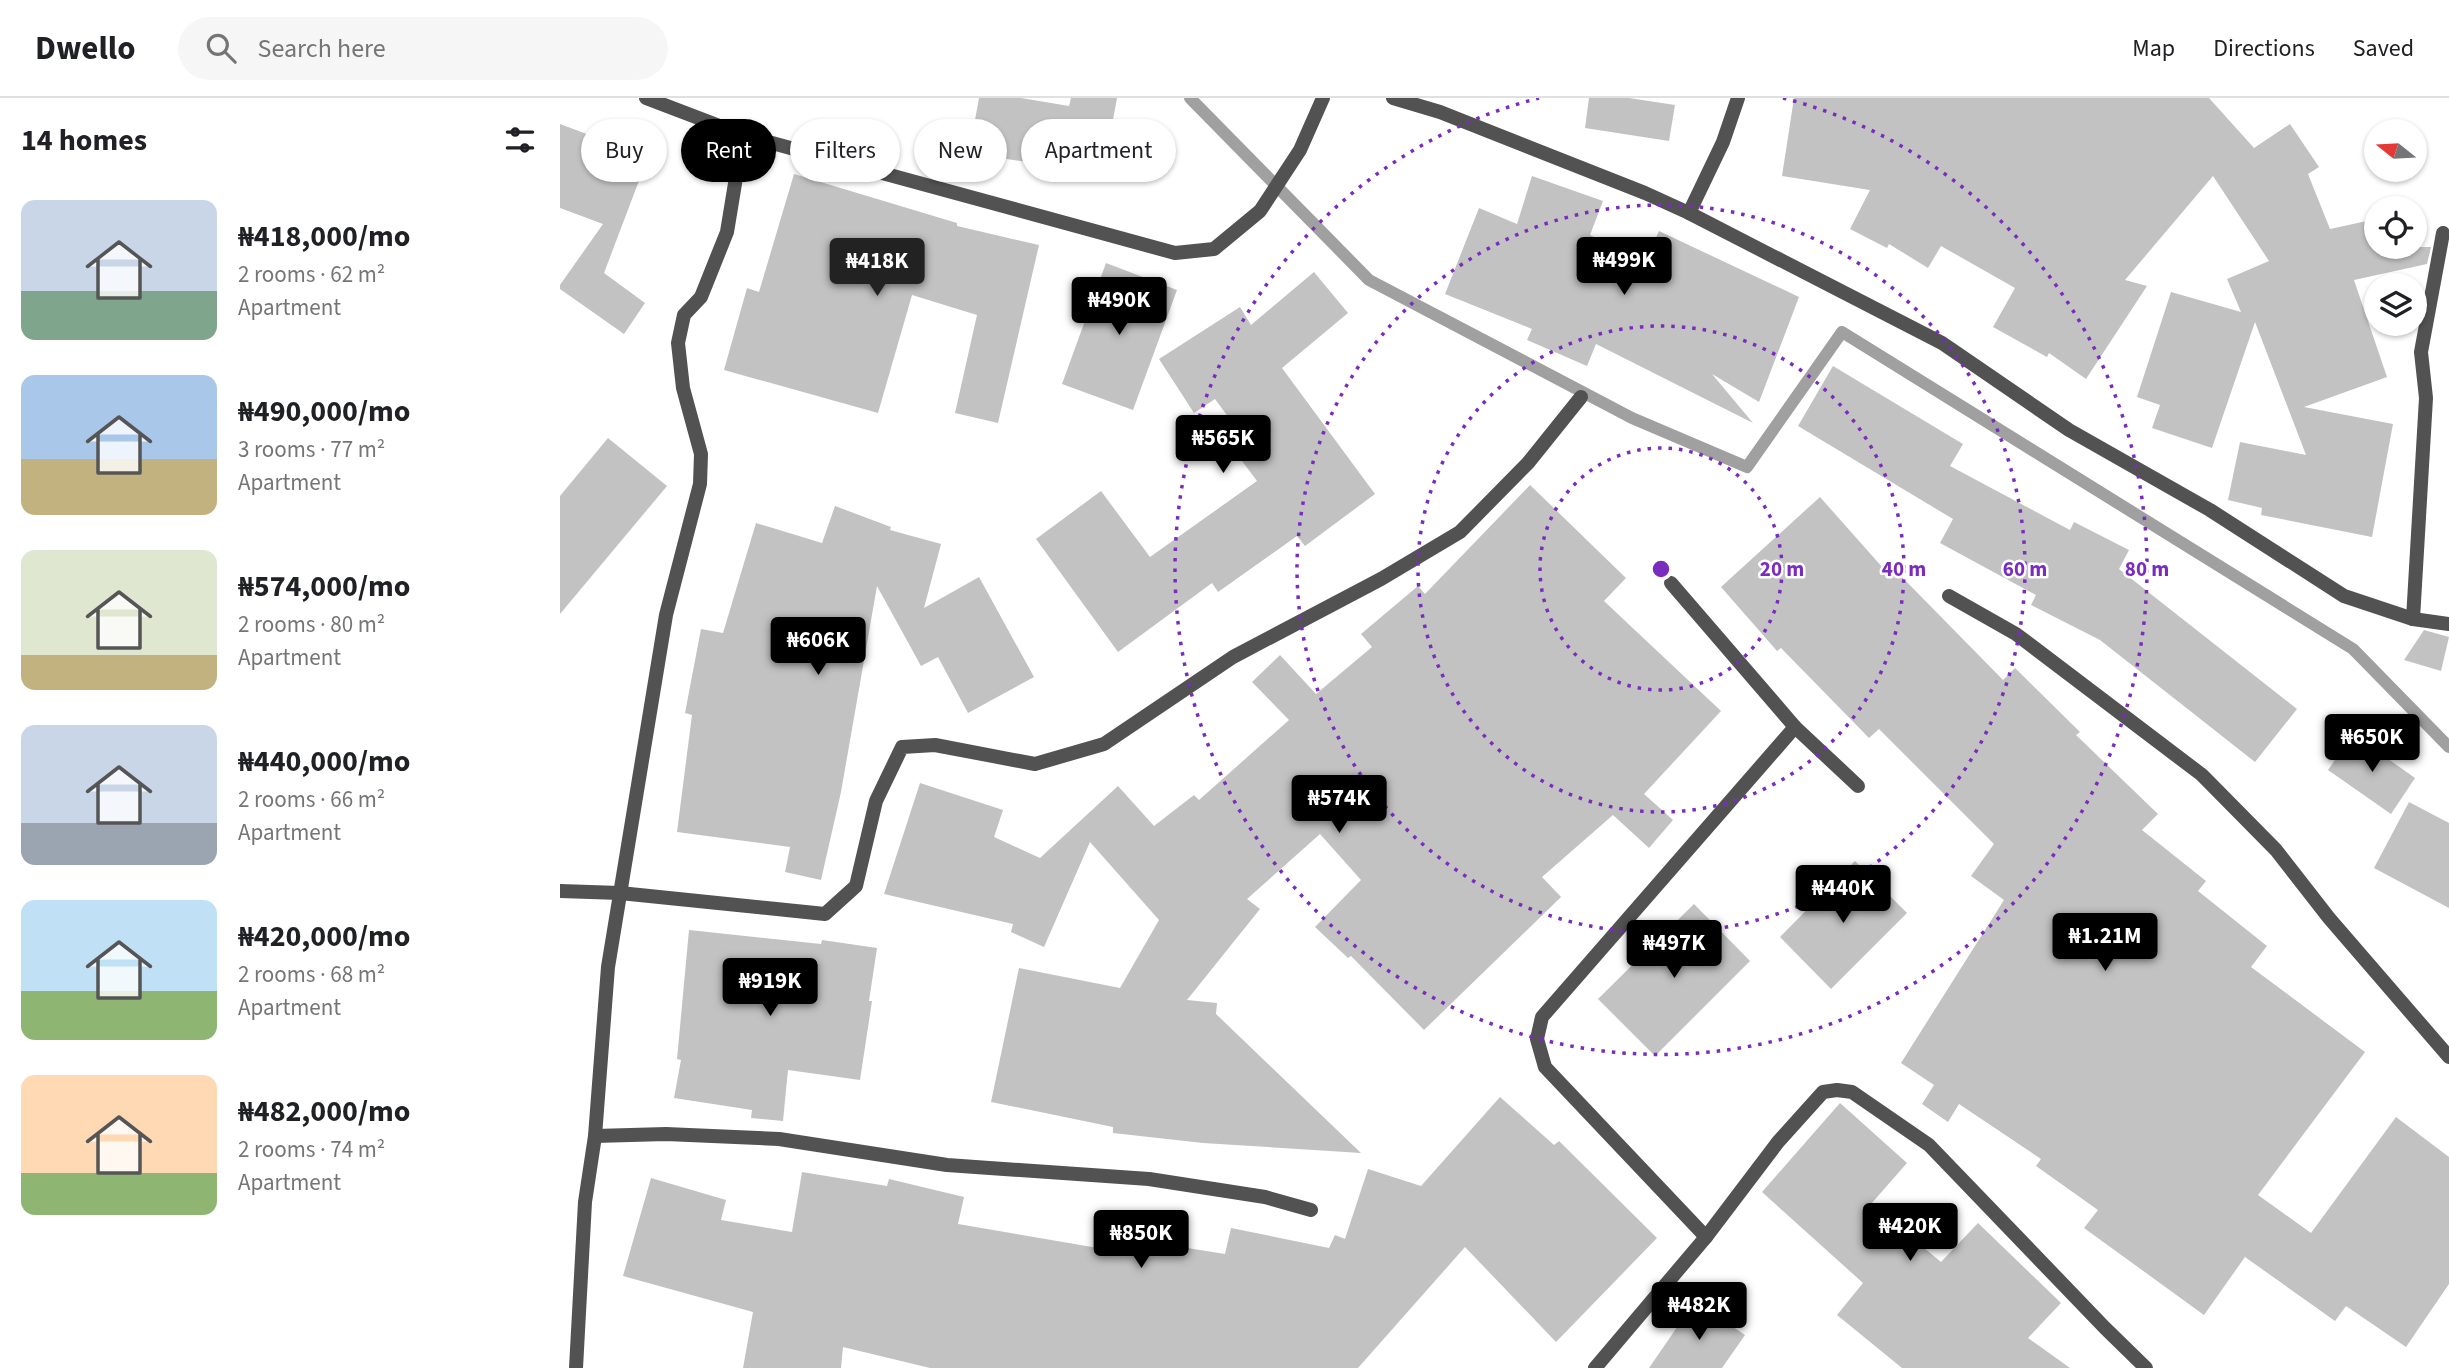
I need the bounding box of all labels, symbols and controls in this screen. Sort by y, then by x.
search box [178,17,668,80]
text: Dwello [35,25,136,72]
icon: search [202,29,240,67]
text: Search here [258,30,386,67]
text: Map [2132,31,2175,66]
text: Directions [2213,31,2315,66]
text: Saved [2353,31,2414,66]
text: 14 homes [21,119,147,162]
chip: Buy [581,119,667,182]
chip: Rent [681,119,776,182]
chip: Filters [790,119,900,182]
chip: New [914,119,1007,182]
chip: Apartment [1021,119,1176,182]
north arrow [2364,119,2427,182]
map controls [2364,119,2427,336]
icon: filters [501,121,539,159]
button: locate [2364,196,2427,259]
text: ₦418,000/mo [238,215,410,258]
icon: home [77,228,161,312]
pin: ₦418K [828,238,926,298]
pin: ₦499K [1575,238,1673,297]
text: ₦499K [1593,243,1655,276]
text: ₦418K [846,244,908,277]
text: 2 rooms · 62 m² [238,258,385,291]
button: layers [2364,273,2427,336]
pin: ₦490K [1070,278,1168,337]
text: ₦490K [1088,283,1150,316]
text: Apartment [238,291,341,324]
text: ₦490,000/mo [238,390,410,433]
icon: home [77,403,161,487]
pin: ₦565K [1174,416,1272,475]
text: ₦565K [1192,421,1254,454]
text: 3 rooms · 77 m² [238,433,385,466]
text: Apartment [238,466,341,499]
text: 20 m [1760,554,1804,584]
text: 40 m [1882,554,1926,584]
text: 60 m [2003,554,2047,584]
text: 80 m [2125,554,2169,584]
centre of rings [1649,557,1673,581]
text: ₦574,000/mo [238,565,410,608]
icon: home [77,578,161,662]
text: 2 rooms · 80 m² [238,608,385,641]
pin: ₦606K [769,618,867,677]
text: ₦606K [787,623,849,656]
text: Apartment [238,641,341,674]
pin: ₦650K [2323,714,2421,774]
text: ₦650K [2341,720,2403,753]
text: ₦440,000/mo [238,740,410,783]
icon: home [77,753,161,837]
pin: ₦574K [1290,776,1388,835]
text: ₦574K [1308,781,1370,814]
text: 2 rooms · 66 m² [238,783,385,816]
text: Apartment [238,816,341,849]
pin: ₦440K [1794,866,1892,925]
text: ₦440K [1812,871,1874,904]
pin: ₦1.21M [2048,914,2162,973]
text: ₦420,000/mo [238,915,410,958]
text: ₦1.21M [2068,919,2142,952]
pin: ₦497K [1625,920,1723,980]
text: ₦497K [1643,926,1705,959]
icon: home [77,928,161,1012]
text: 2 rooms · 68 m² [238,958,385,991]
pin: ₦919K [721,958,819,1018]
text: ₦919K [739,964,801,997]
text: Apartment [238,991,341,1024]
text: ₦482,000/mo [238,1090,410,1133]
icon: home [77,1103,161,1187]
text: 2 rooms · 74 m² [238,1133,385,1166]
text: Apartment [238,1166,341,1199]
pin: ₦420K [1861,1204,1959,1263]
text: ₦420K [1879,1209,1941,1242]
pin: ₦850K [1092,1210,1190,1270]
text: ₦850K [1110,1216,1172,1249]
pin: ₦482K [1650,1282,1748,1342]
text: ₦482K [1668,1288,1730,1321]

